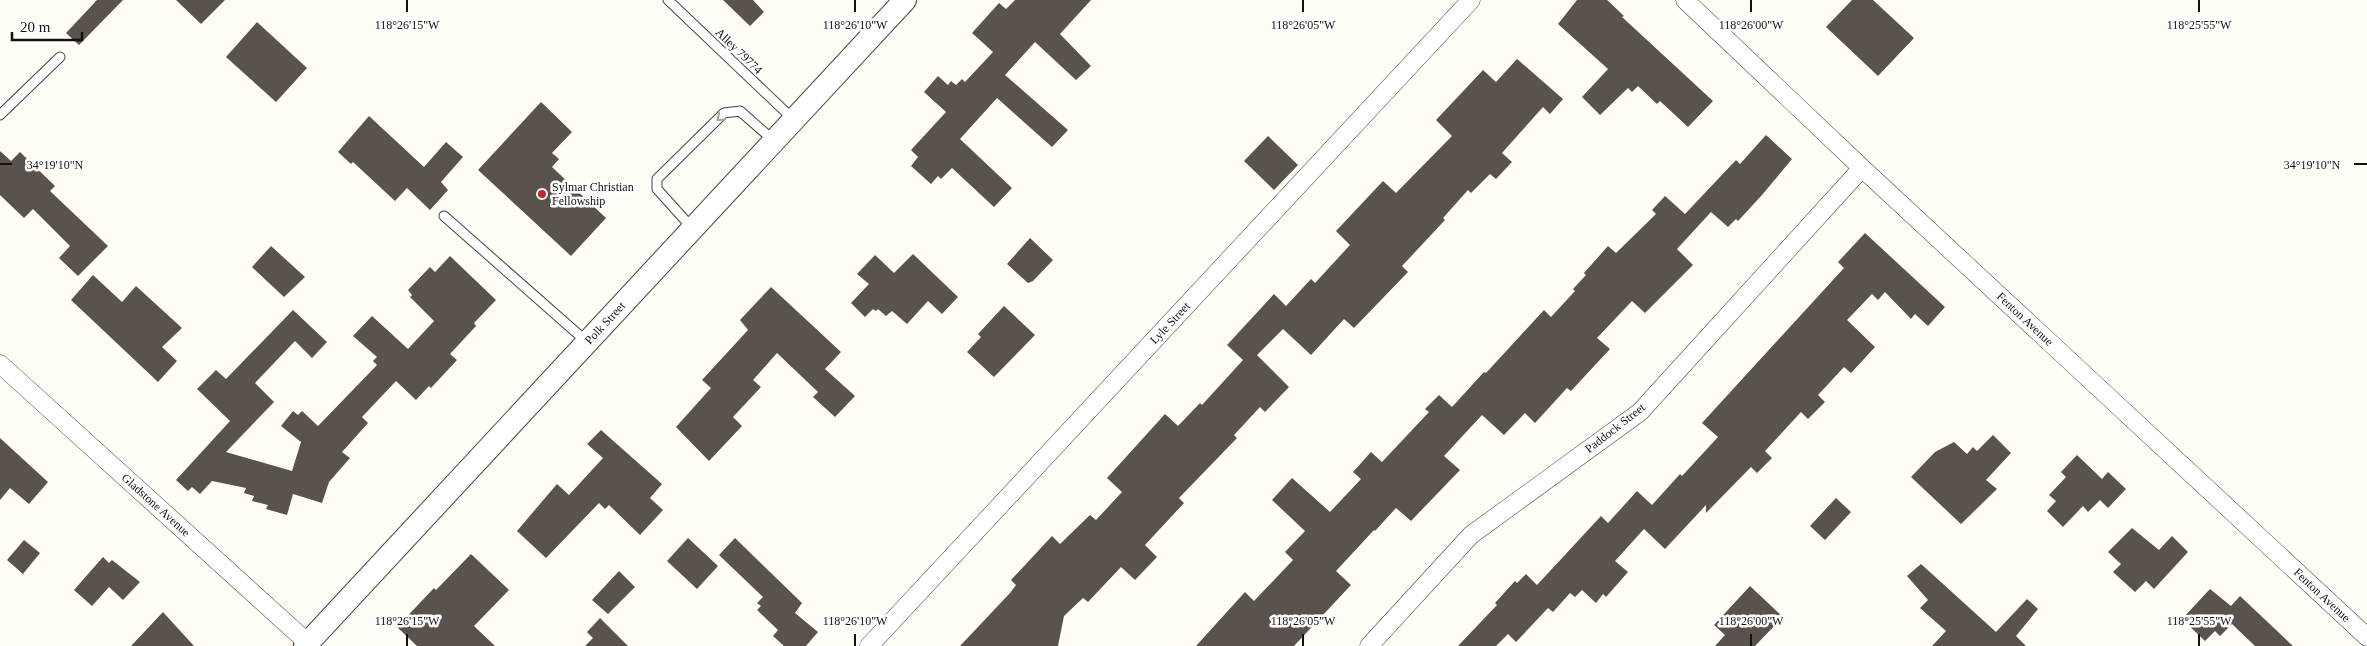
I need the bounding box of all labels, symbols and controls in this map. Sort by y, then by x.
scale bar [12,10,82,42]
text: 118°26'15"W [375,18,440,32]
text: 118°26'10"W [823,18,888,32]
text: 118°26'05"W [1271,18,1336,32]
text: 118°26'00"W [1719,18,1784,32]
text: 118°25'55"W [2167,18,2232,32]
text: 20 m [20,19,51,35]
street label: Alley 79774 [713,25,765,77]
one-way arrow [717,113,726,122]
text: 34°19'10"N [27,158,84,172]
text: 34°19'10"N [2284,158,2341,172]
place label: Sylmar Christian Fellowship [552,180,634,208]
marker: Sylmar Christian Fellowship [536,188,548,200]
street label: Fenton Avenue [1994,289,2056,349]
street label: Polk Street [582,298,629,347]
street label: Lyle Street [1147,299,1193,347]
street label: Paddock Street [1582,400,1648,456]
street label: Gladstone Avenue [119,471,193,539]
street label: Fenton Avenue [2291,565,2353,625]
text: 118°26'15"W [375,614,440,628]
text: 118°26'10"W [823,614,888,628]
text: 118°26'05"W [1271,614,1336,628]
text: 118°26'00"W [1719,614,1784,628]
text: 118°25'55"W [2167,614,2232,628]

